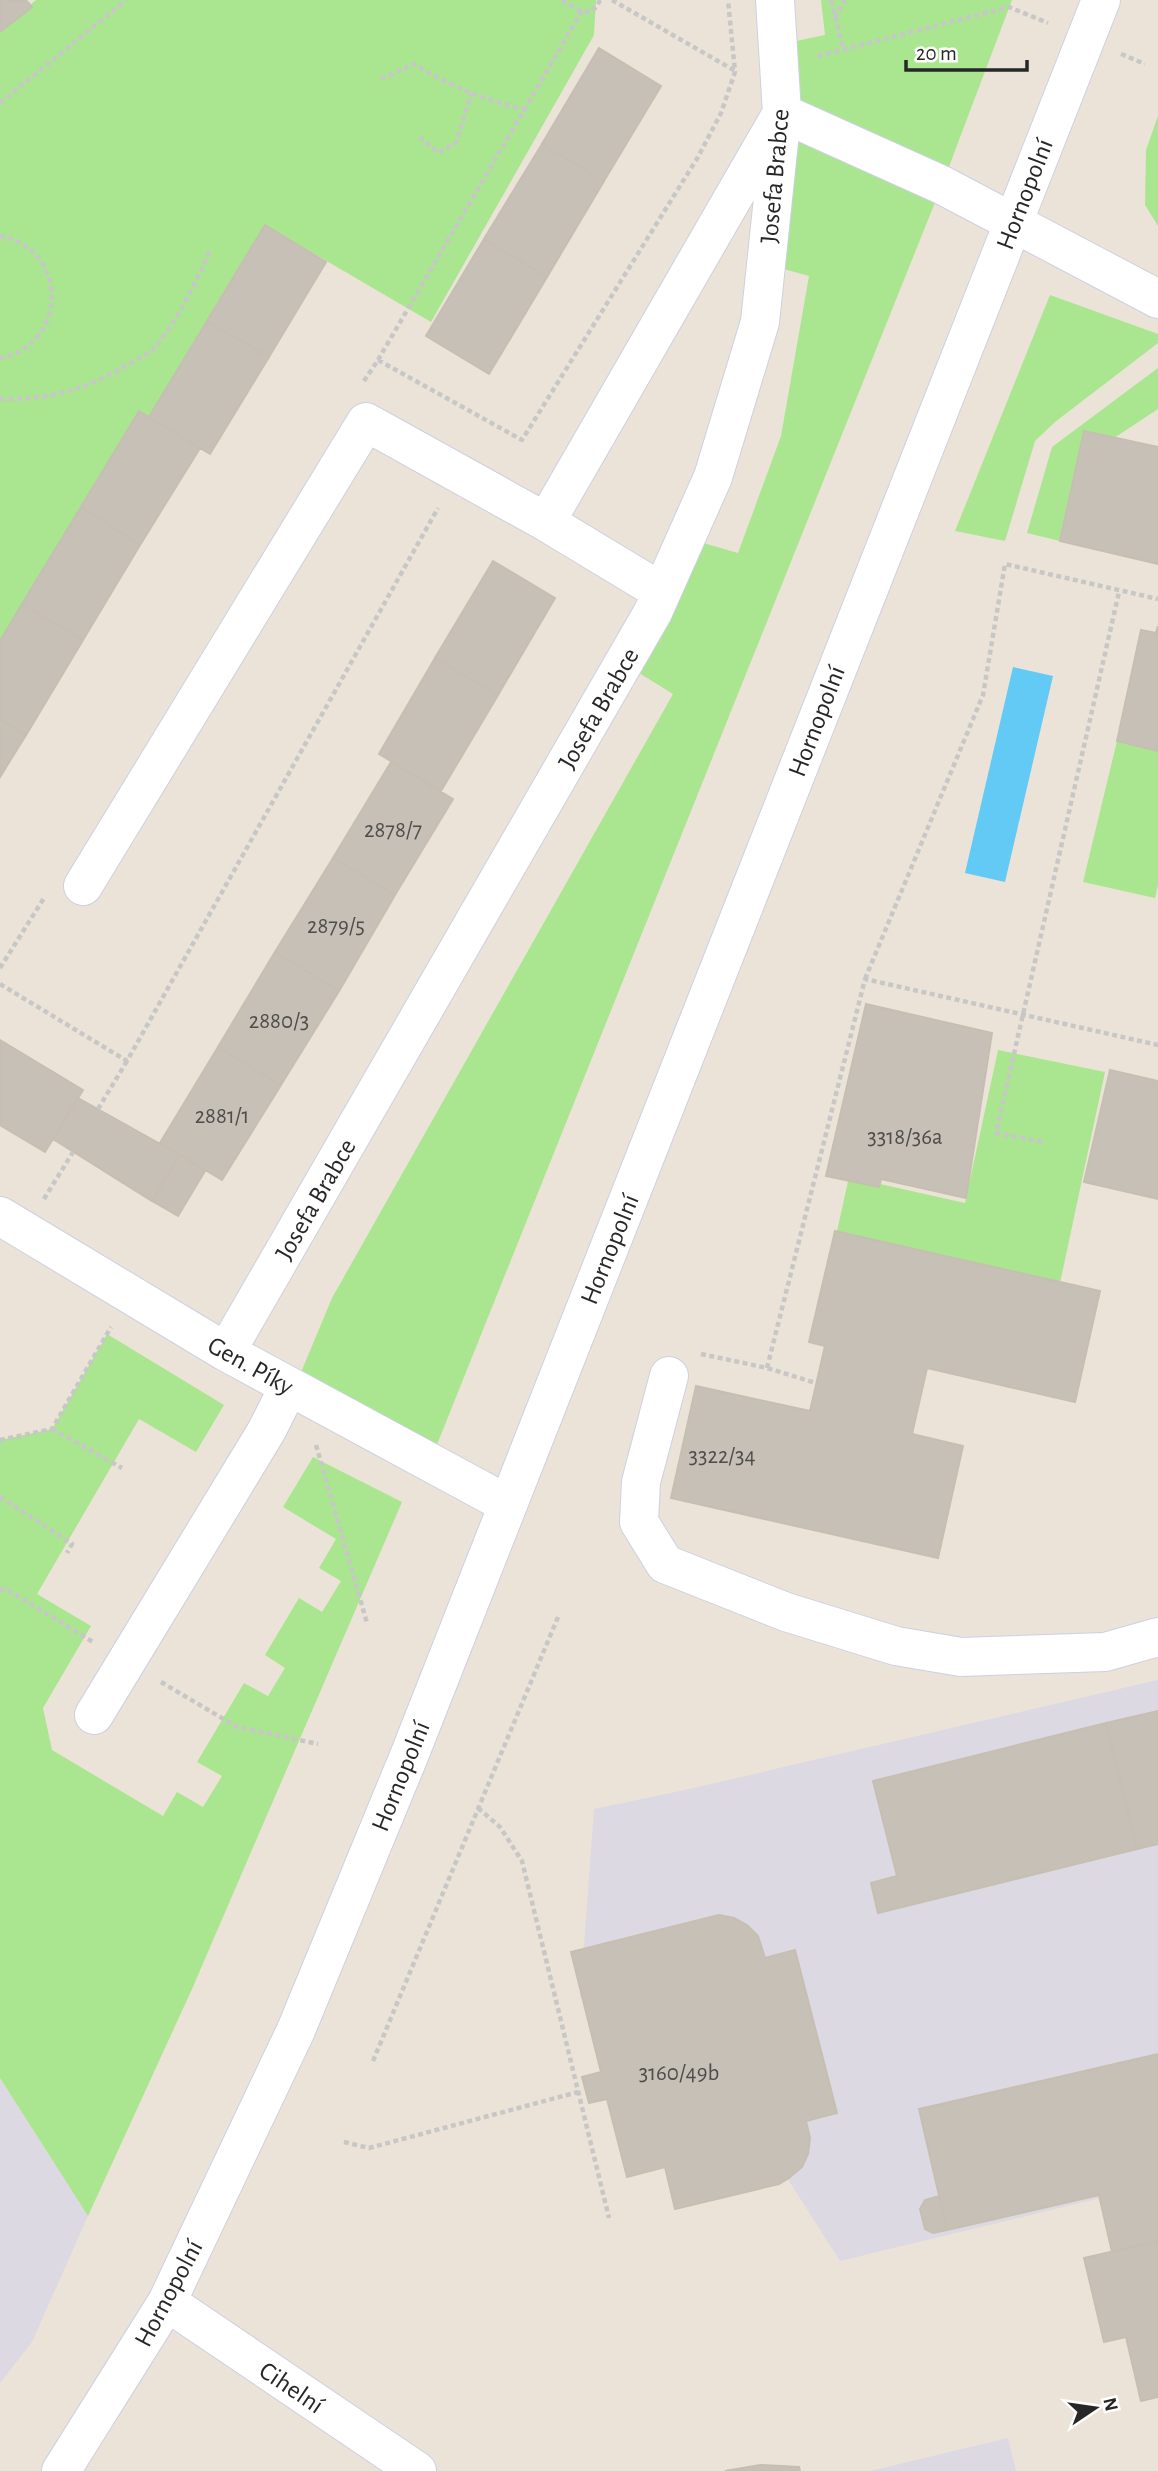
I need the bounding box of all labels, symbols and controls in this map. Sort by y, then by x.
scale bar [906,28,1027,72]
text: 20 m [916,43,957,64]
street label: Josefa Brabce [756,108,794,244]
street label: Hornopolní [992,135,1058,253]
street label: Josefa Brabce [554,644,644,773]
street label: Hornopolní [784,662,850,780]
house number: 2878/7 [364,819,422,842]
house number: 2879/5 [307,915,365,938]
house number: 2880/3 [249,1010,309,1033]
house number: 2881/1 [195,1105,249,1128]
house number: 3318/36a [867,1126,943,1149]
street label: Josefa Brabce [271,1135,361,1264]
street label: Hornopolní [576,1190,644,1308]
street label: Gen. Píky [203,1332,298,1400]
house number: 3322/34 [688,1445,756,1468]
street label: Hornopolní [367,1717,435,1835]
house number: 3160/49b [639,2062,719,2085]
street label: Hornopolní [130,2235,208,2351]
street label: Cihelní [255,2357,329,2419]
north arrow [1060,2373,1130,2443]
text: N [1099,2396,1121,2413]

